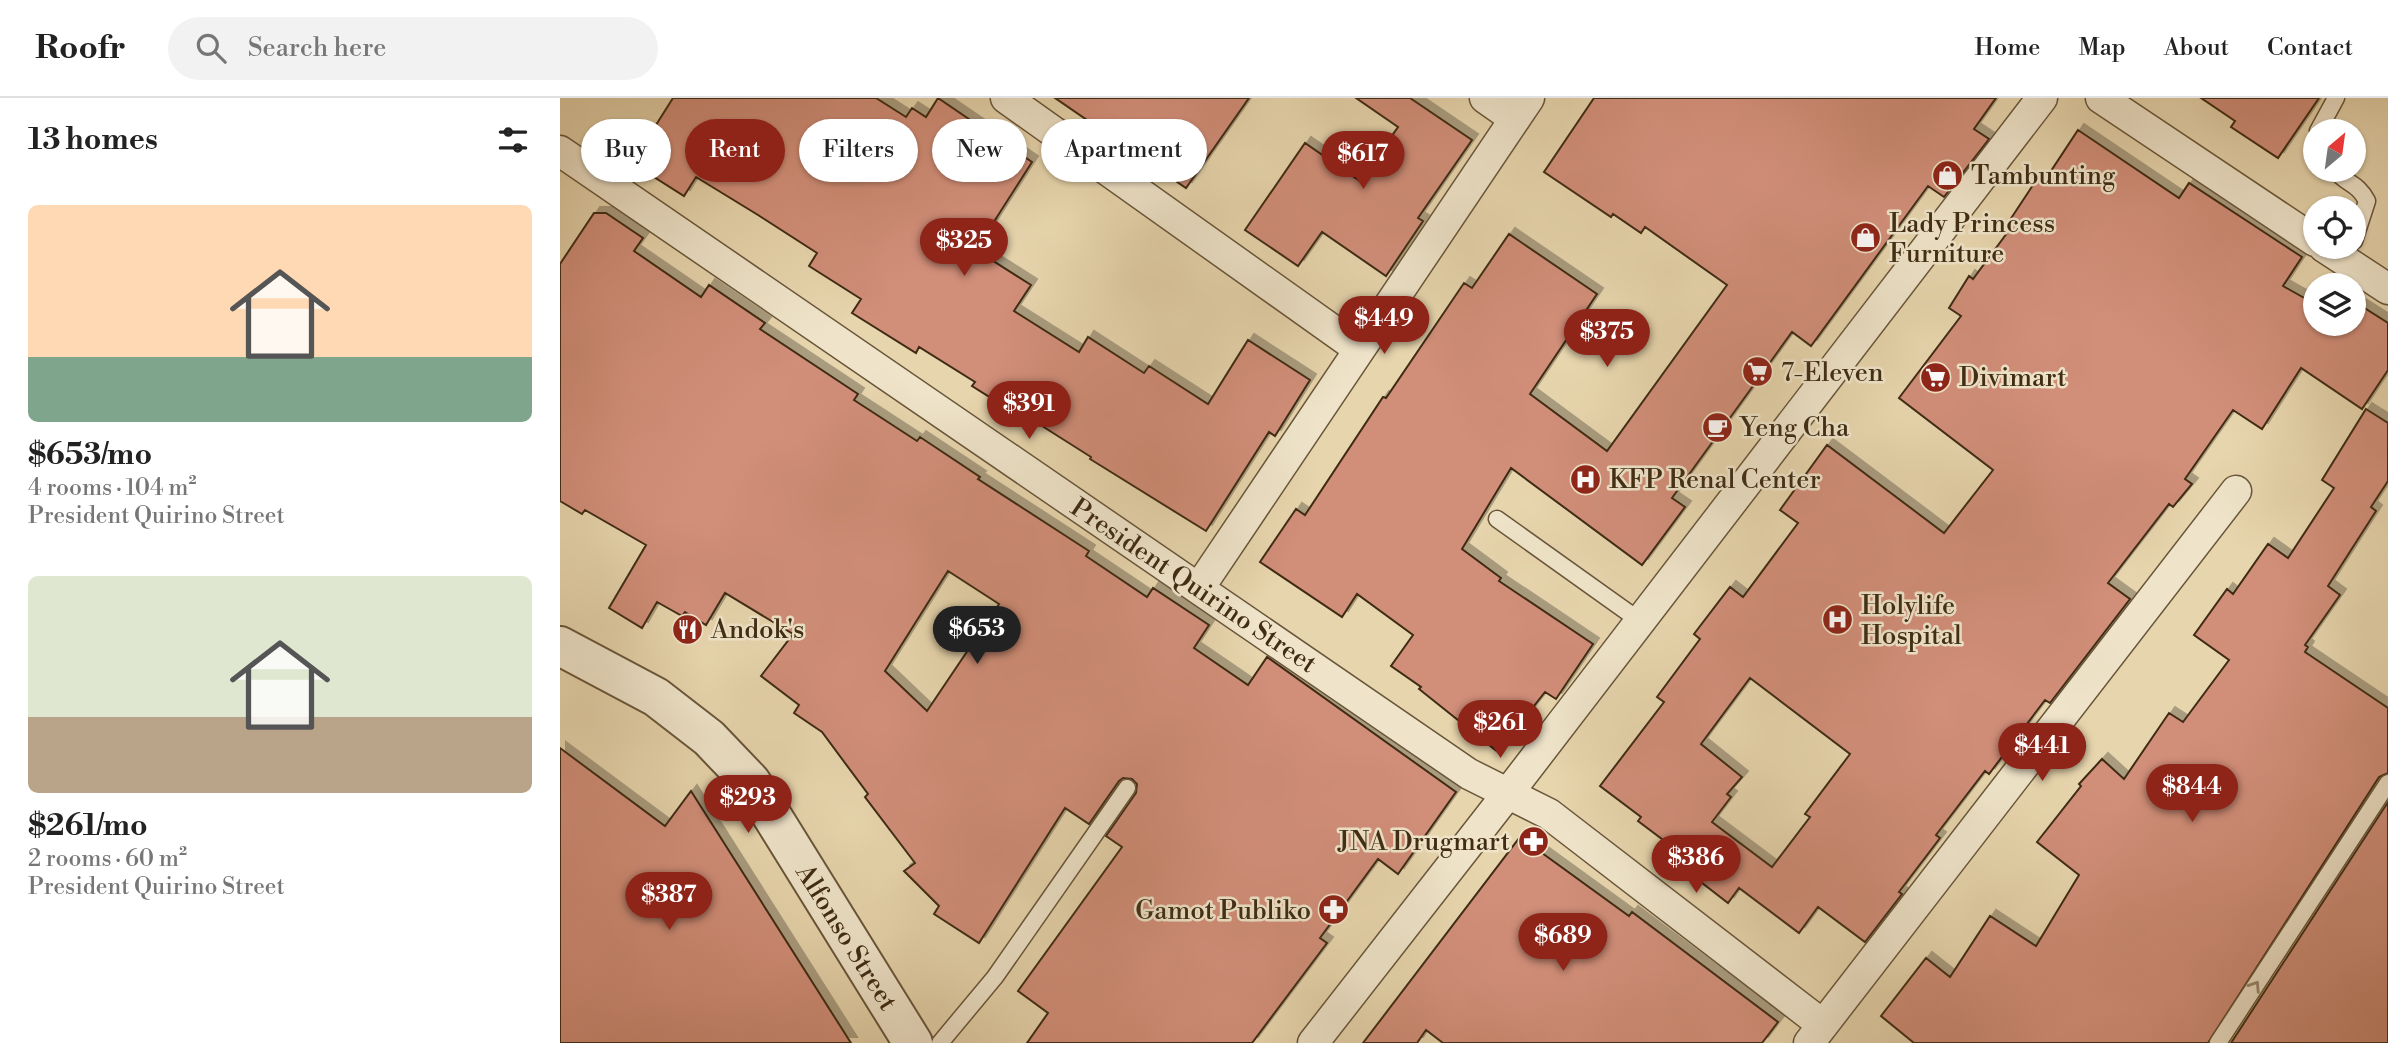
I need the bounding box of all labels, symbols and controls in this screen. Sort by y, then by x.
search box [168,17,658,80]
text: Roofr [35,28,126,69]
icon: search [192,29,230,67]
text: Search here [248,32,386,64]
text: Home [1975,33,2040,63]
text: Map [2078,33,2126,63]
text: About [2164,33,2229,63]
text: Contact [2267,33,2353,63]
chip: Buy [581,119,671,182]
chip: Rent [685,119,785,182]
chip: Filters [799,119,918,182]
chip: New [932,119,1027,182]
chip: Apartment [1041,119,1207,182]
north arrow [2303,119,2366,182]
map controls [2303,119,2366,336]
text: 13 homes [28,121,158,159]
icon: filters [494,121,532,159]
pin: $617 [1322,132,1404,191]
text: $617 [1338,140,1388,168]
shop icon: Tambunting [1931,158,1965,192]
place label: Tambunting [1971,160,2116,192]
button: locate [2303,196,2366,259]
place label: Lady Princess Furniture [1889,208,2055,270]
pin: $325 [923,218,1005,278]
shop icon: Lady Princess Furniture [1849,221,1883,255]
text: $325 [936,227,992,255]
icon: home [217,251,343,377]
button: layers [2303,273,2366,336]
pin: $449 [1343,296,1425,356]
text: $449 [1354,305,1414,333]
pin: $375 [1566,310,1648,369]
text: $375 [1580,318,1634,346]
supermarket icon: 7-Eleven [1741,355,1775,389]
place label: 7-Eleven [1781,357,1883,389]
supermarket icon: Divimart [1919,360,1953,394]
place label: Divimart [1959,362,2066,394]
pin: $391 [988,382,1070,441]
text: $391 [1003,390,1055,418]
cafe icon: Yeng Cha [1700,410,1734,444]
place label: Yeng Cha [1738,412,1850,444]
text: $653/mo [28,436,152,474]
hospital icon: KFP Renal Center [1569,462,1603,496]
place label: KFP Renal Center [1609,464,1821,496]
text: 4 rooms · 104 m² [28,474,197,502]
street label: President Quirino Street [1064,491,1323,680]
text: President Quirino Street [28,502,285,530]
place label: Holylife Hospital [1861,590,1962,652]
hospital icon: Holylife Hospital [1821,603,1855,637]
pin: $653 [936,606,1018,666]
restaurant icon: Andok's [671,612,705,646]
place label: Andok's [710,614,805,646]
text: $653 [949,615,1005,643]
icon: home [217,622,343,748]
pin: $261 [1459,700,1541,760]
text: $261 [1474,709,1526,737]
pin: $441 [2001,724,2083,783]
text: $441 [2014,732,2070,760]
pin: $844 [2151,764,2233,824]
text: $844 [2162,773,2222,801]
pin: $293 [707,776,789,835]
text: $293 [720,784,776,812]
text: $261/mo [28,807,148,845]
pharmacy icon: JNA Drugmart [1516,824,1550,858]
place label: JNA Drugmart [1337,826,1510,858]
pin: $386 [1655,836,1737,895]
text: $386 [1668,844,1724,872]
text: 2 rooms · 60 m² [28,845,187,873]
street label: Alfonso Street [788,858,904,1017]
pin: $387 [628,872,710,932]
text: President Quirino Street [28,873,285,901]
text: $387 [641,881,697,909]
pharmacy icon: Gamot Publiko [1317,893,1351,927]
place label: Gamot Publiko [1135,895,1311,927]
pin: $689 [1522,914,1604,973]
text: $689 [1534,922,1592,950]
one-way arrow [2247,980,2260,993]

